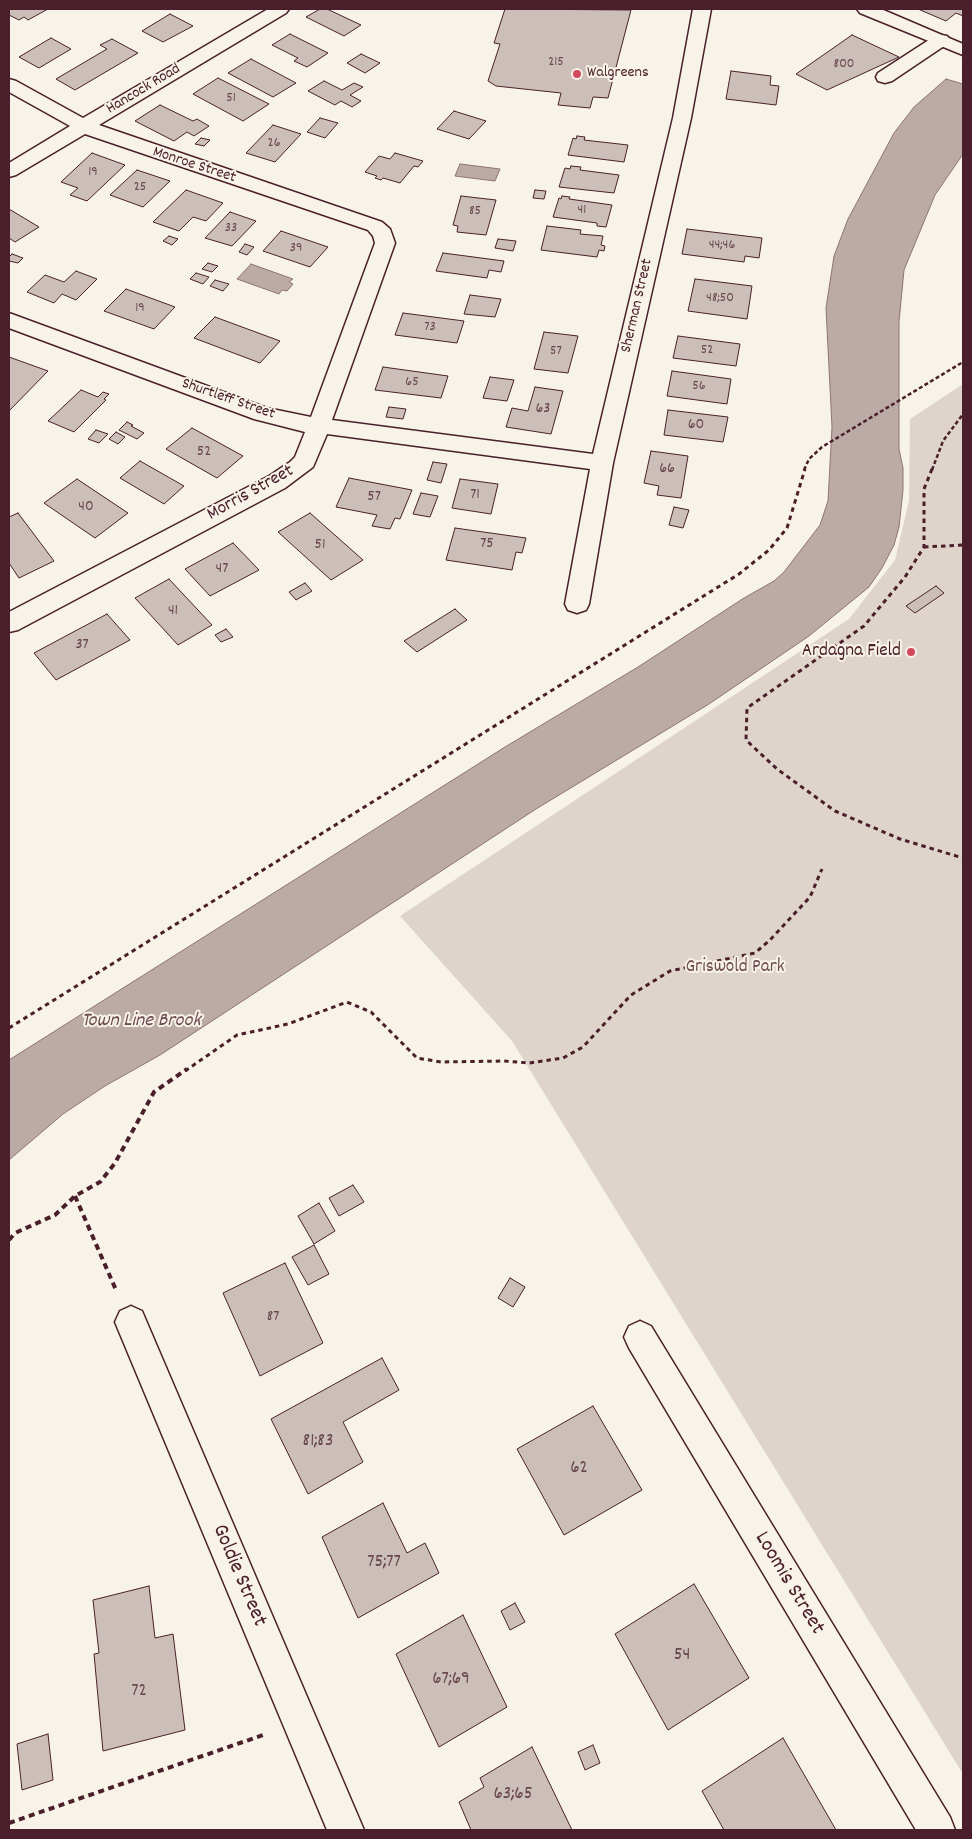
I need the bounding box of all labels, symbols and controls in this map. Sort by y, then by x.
house number: 215 [548,55,564,71]
house number: 800 [834,57,854,73]
street label: Hancock Road [103,60,185,120]
place label: Walgreens [587,64,649,84]
marker: Walgreens [571,68,583,80]
house number: 51 [226,91,236,107]
house number: 26 [268,136,280,152]
street label: Monroe Street [150,144,238,188]
house number: 19 [88,165,98,181]
house number: 25 [134,180,146,196]
house number: 41 [578,203,586,219]
house number: 85 [469,204,481,220]
house number: 33 [225,221,237,237]
house number: 44;46 [709,238,735,254]
house number: 39 [290,241,302,257]
street label: Sherman Street [618,257,658,355]
house number: 48;50 [706,291,734,307]
house number: 19 [135,301,145,317]
house number: 73 [424,320,436,336]
house number: 52 [701,343,713,359]
house number: 57 [550,344,562,360]
street label: Shurtleff Street [179,375,277,425]
house number: 65 [405,375,419,391]
house number: 56 [692,379,706,395]
house number: 63 [536,400,550,420]
house number: 60 [688,416,704,436]
house number: 52 [197,443,211,463]
house number: 66 [659,460,675,480]
street label: Morris Street [204,461,298,527]
house number: 71 [470,486,480,506]
house number: 57 [367,488,381,508]
house number: 40 [78,498,94,518]
house number: 75 [480,535,494,555]
house number: 51 [315,536,325,556]
house number: 47 [216,560,228,580]
house number: 41 [168,602,178,622]
house number: 37 [75,636,89,656]
place label: Ardagna Field [802,641,901,663]
marker: Ardagna Field [905,646,917,658]
park label: Griswold Park [686,957,784,979]
water label: Town Line Brook [81,1010,201,1034]
house number: 87 [267,1308,279,1328]
house number: 81;83 [303,1431,333,1453]
house number: 62 [570,1458,588,1480]
street label: Goldie Street [205,1521,271,1631]
street label: Loomis Street [747,1528,829,1640]
house number: 75;77 [367,1552,401,1574]
house number: 54 [674,1645,690,1667]
house number: 67;69 [432,1669,470,1691]
house number: 72 [131,1681,147,1703]
house number: 63;65 [494,1784,532,1806]

